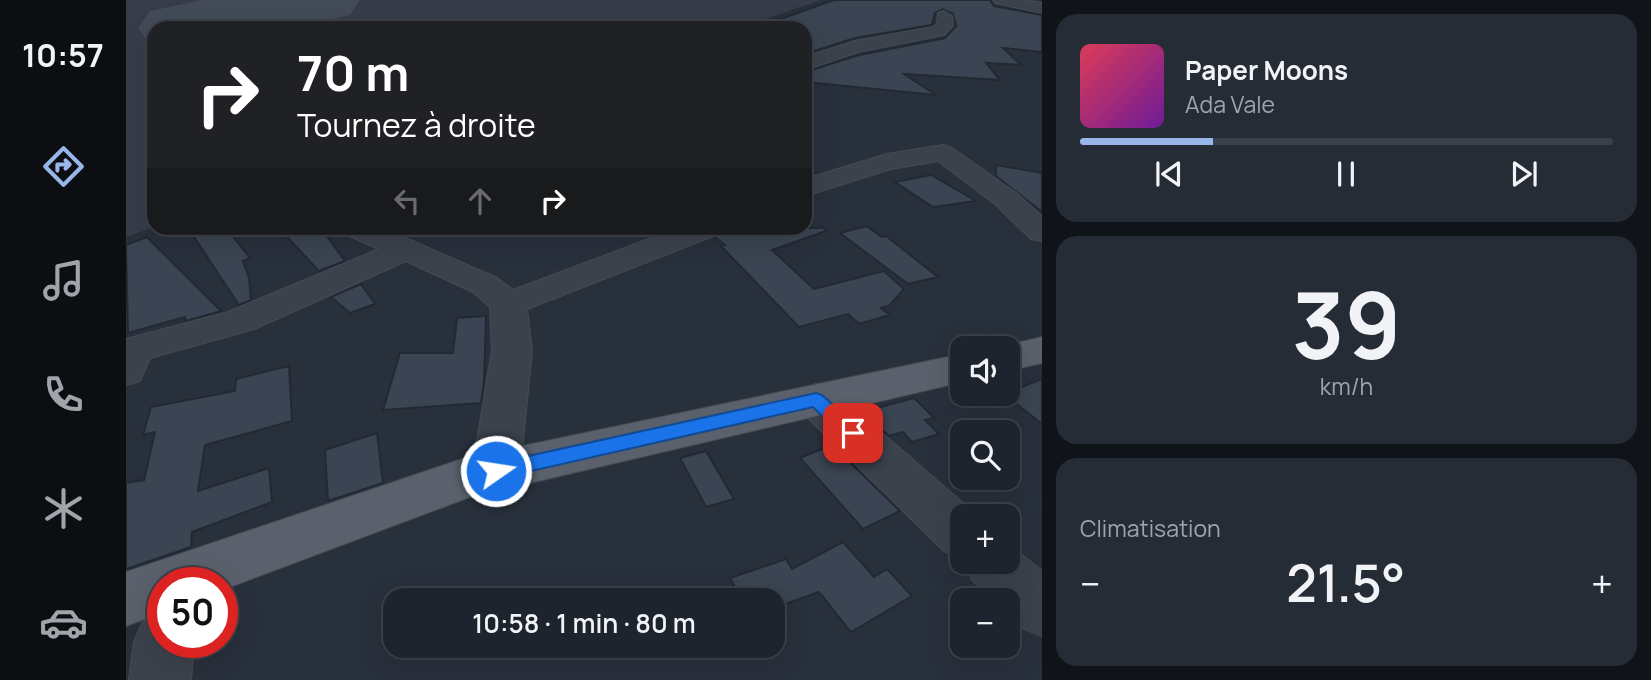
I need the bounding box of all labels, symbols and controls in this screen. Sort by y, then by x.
text: 10:57 [22,33,104,77]
text: 70 m [297,39,409,106]
icon: right [182,49,273,140]
text: Paper Moons [1185,52,1348,88]
text: Ada Vale [1185,88,1275,120]
text: Tournez à droite [297,103,536,147]
icon: directions [39,142,88,191]
icon: previous [1150,155,1188,193]
icon: pause [1327,155,1365,193]
icon: next [1505,155,1543,193]
icon: left [388,182,426,220]
icon: ahead [461,182,499,220]
icon: right [534,182,572,220]
icon: music [39,256,88,305]
text: 39 [1292,262,1401,386]
map controls [950,336,1020,658]
button: sound [950,336,1020,406]
icon: phone [39,370,88,419]
text: km/h [1320,370,1373,402]
pin [823,403,883,463]
icon: arrive [834,414,872,452]
button: search [950,420,1020,490]
position arrow [459,434,533,508]
icon: climate [39,484,88,533]
button: + [950,504,1020,574]
text: Climatisation [1080,512,1221,544]
text: 21.5° [1286,547,1405,618]
text: − [1080,557,1101,609]
text: + [1591,557,1613,609]
speed limit sign: 50 [147,567,238,658]
button: − [950,588,1020,658]
icon: car [39,598,88,647]
text: 10:58 · 1 min · 80 m [472,605,696,641]

